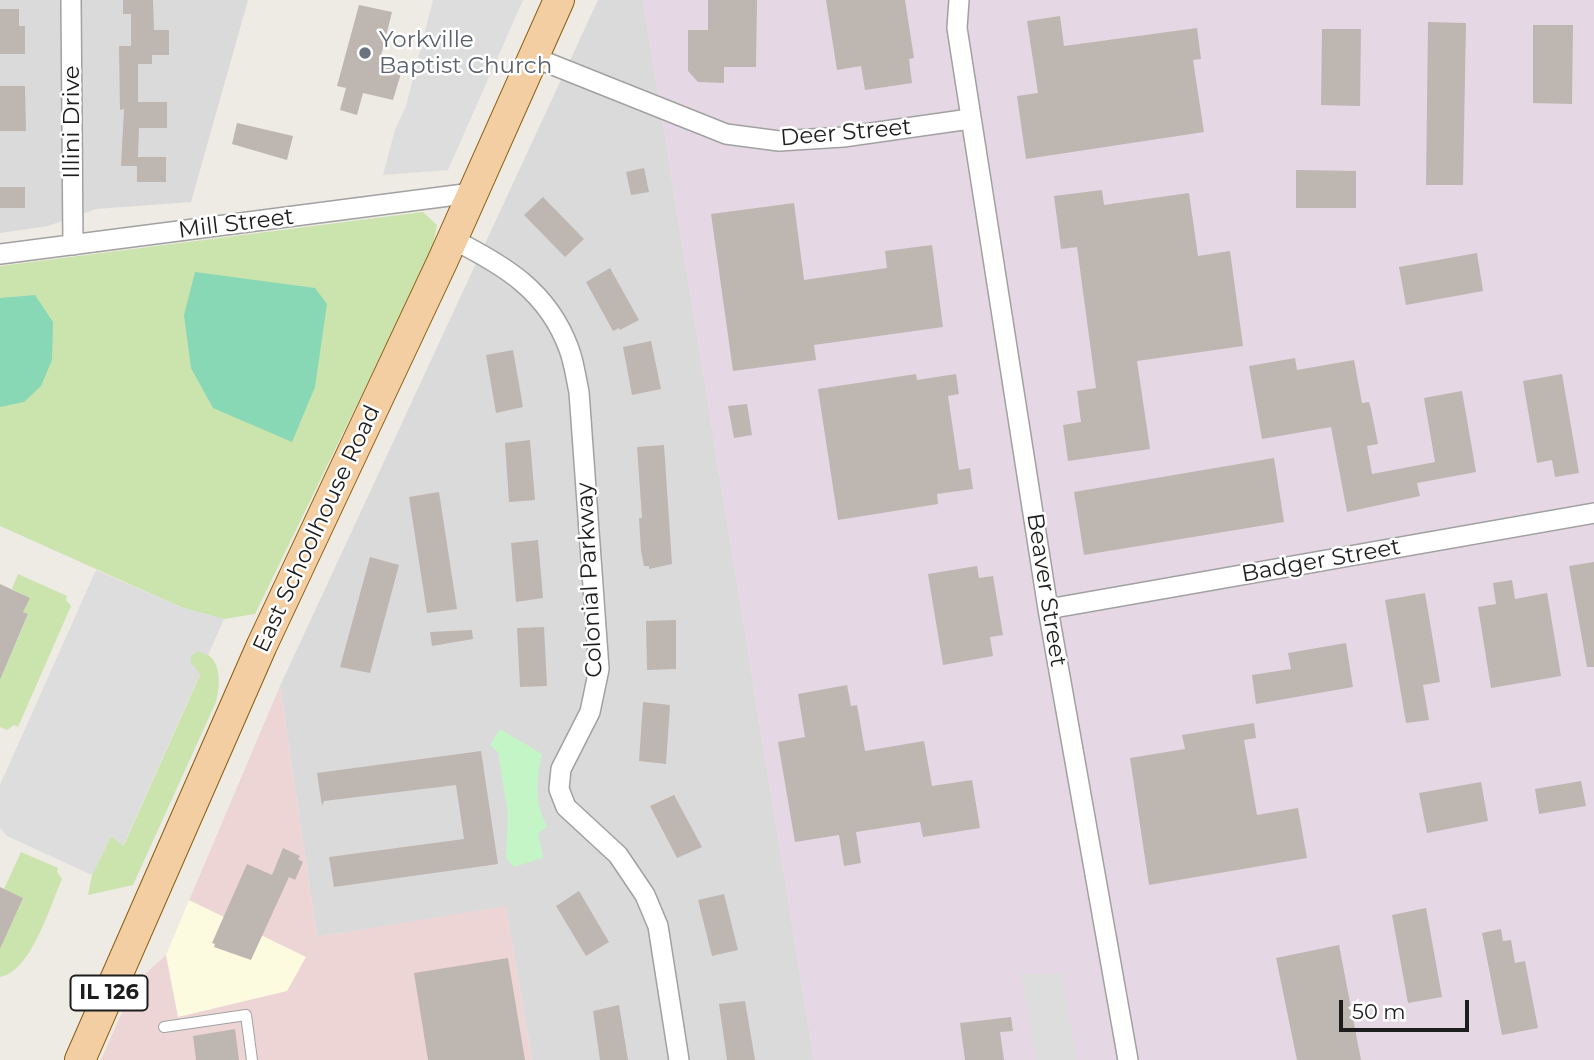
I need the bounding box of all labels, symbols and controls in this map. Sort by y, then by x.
place label: Yorkville Baptist Church [379,26,552,80]
marker: Yorkville Baptist Church [357,45,373,61]
street label: Illini Drive [58,65,86,179]
street label: Deer Street [779,114,913,152]
street label: Mill Street [177,203,295,245]
street label: East Schoolhouse Road [248,401,386,657]
street label: Colonial Parkway [571,482,609,678]
street label: Beaver Street [1020,511,1072,669]
street label: Badger Street [1239,533,1403,589]
road number: IL 126 [70,976,148,1010]
scale bar [1342,986,1472,1030]
text: 50 m [1352,999,1406,1024]

